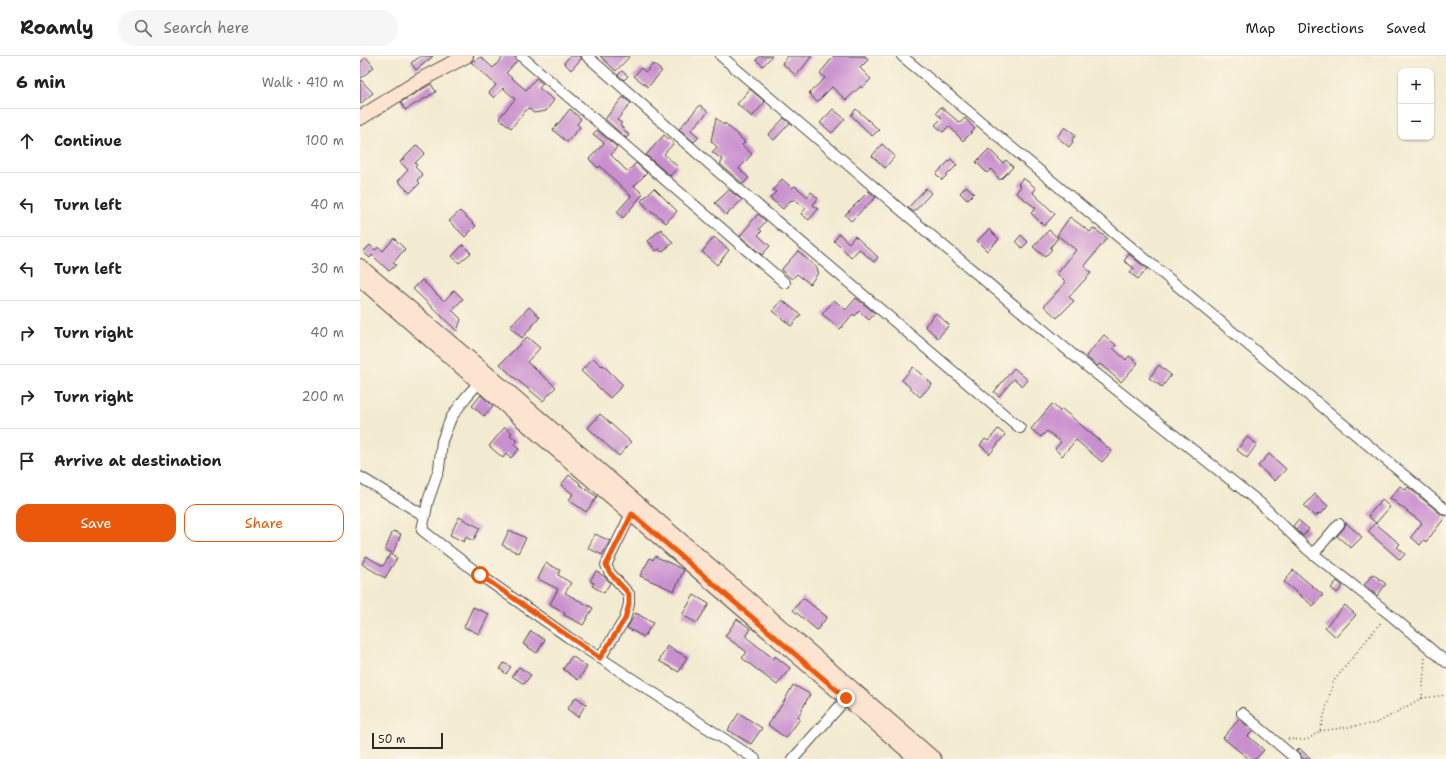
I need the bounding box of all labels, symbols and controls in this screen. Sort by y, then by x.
search box [118,10,398,46]
text: Roamly [20,15,94,40]
icon: search [132,17,154,39]
text: Search here [164,18,249,38]
text: Map [1246,19,1276,37]
text: Directions [1298,19,1364,37]
text: Saved [1386,19,1426,37]
map controls [1398,68,1434,140]
button: + [1398,68,1434,104]
text: 6 min [16,71,66,93]
text: Walk · 410 m [262,74,344,91]
button: − [1398,104,1434,140]
icon: ahead [16,130,38,152]
text: Continue [54,131,122,151]
text: 100 m [305,132,344,149]
icon: left [16,194,38,216]
text: Turn left [54,195,122,215]
text: 40 m [310,196,344,213]
icon: left [16,258,38,280]
text: Turn left [54,259,122,279]
text: 30 m [310,260,344,277]
icon: right [16,322,38,344]
text: Turn right [54,323,134,343]
text: 40 m [310,324,344,341]
icon: right [16,386,38,408]
text: Turn right [54,387,134,407]
text: 200 m [302,388,344,405]
icon: arrive [16,450,38,472]
text: Arrive at destination [54,451,222,471]
button: Save [16,504,176,542]
button: Share [184,504,344,542]
route start [471,566,489,584]
route end [837,689,855,707]
scale bar [372,731,443,750]
text: 50 m [378,732,406,747]

